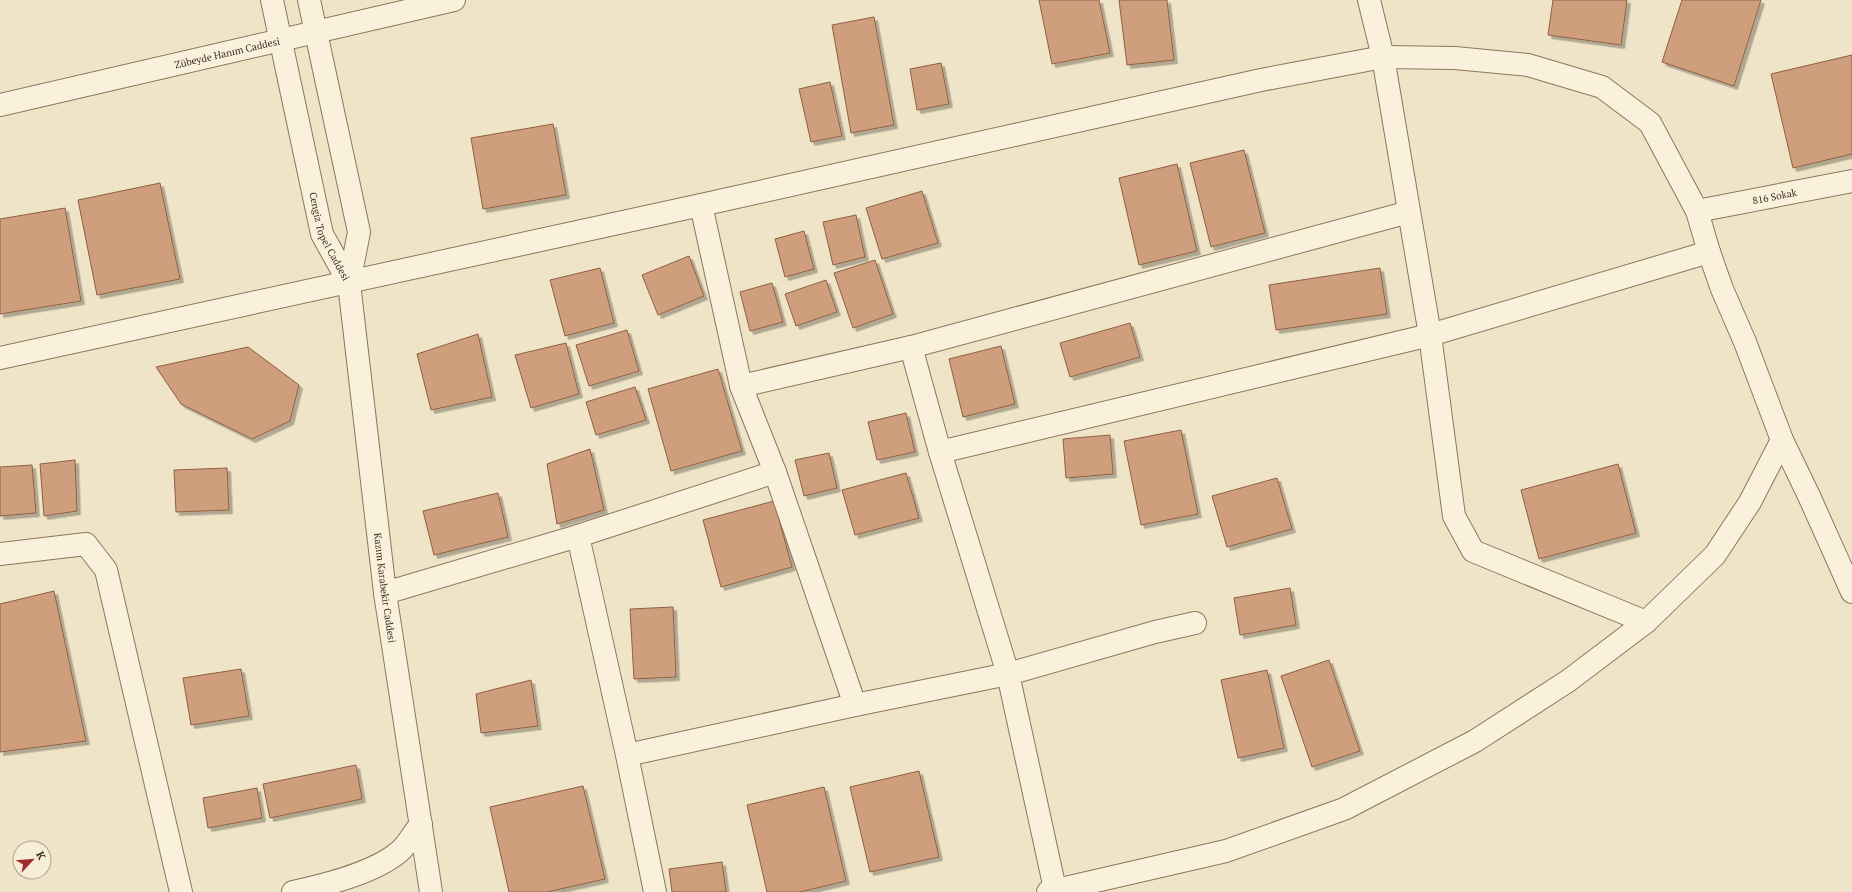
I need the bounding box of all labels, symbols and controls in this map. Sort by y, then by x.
street label: Zübeyde Hanım Caddesi [173,34,281,71]
street label: 816 Sokak [1751,185,1799,207]
street label: Cengiz Topel Caddesi [307,191,353,283]
street label: Kazım Karabekir Caddesi [372,532,399,644]
north arrow [12,840,52,880]
text: K [33,849,49,862]

